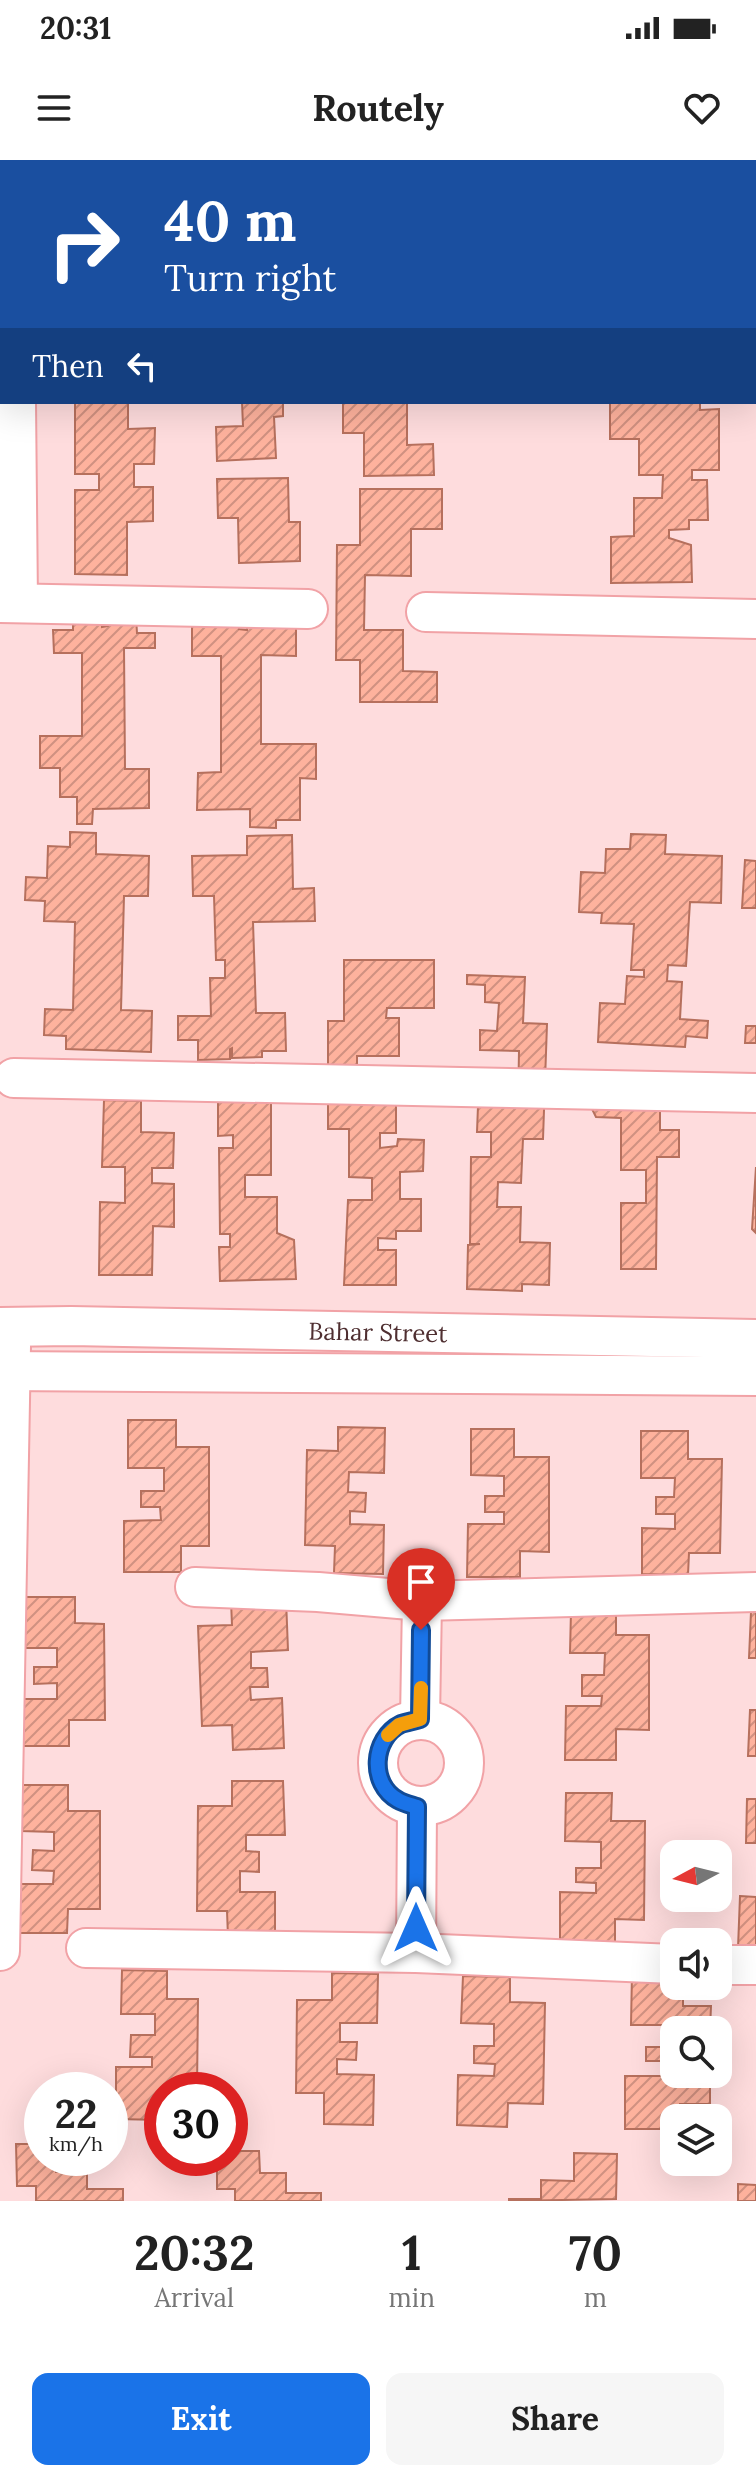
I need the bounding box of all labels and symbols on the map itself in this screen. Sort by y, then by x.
street label: Bahar Street [308,1315,448,1349]
pin [387,1548,455,1630]
north arrow [660,1840,732,1912]
position arrow [374,1886,458,1970]
speed limit sign: 30 [144,2072,248,2176]

